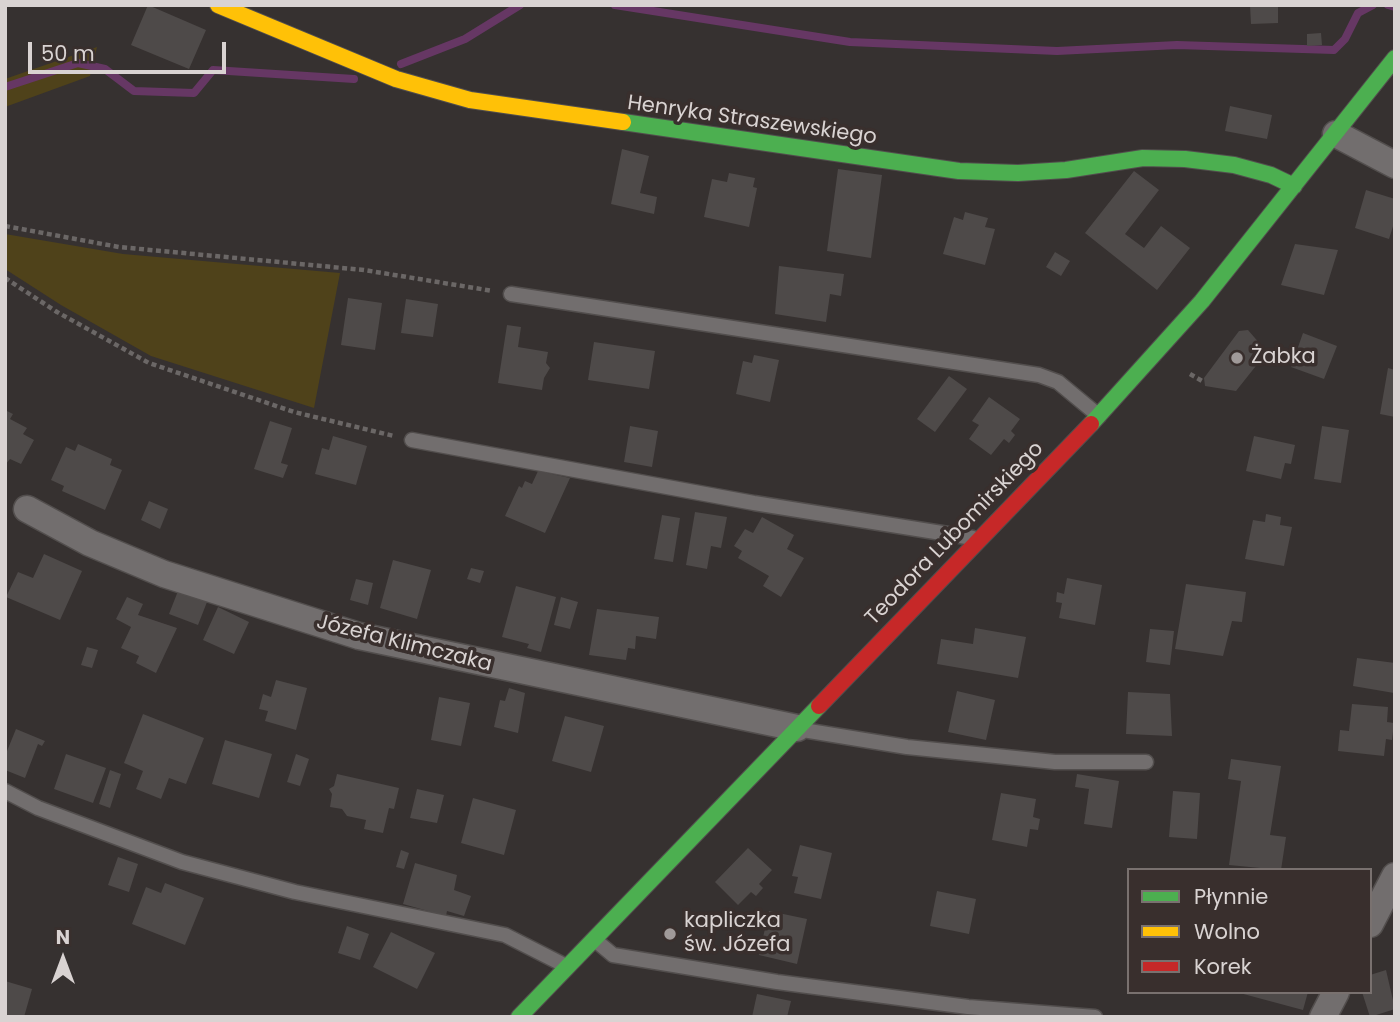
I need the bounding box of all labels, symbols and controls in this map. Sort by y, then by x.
scale bar [32,28,229,72]
text: 50 m [41,39,95,68]
street label: Henryka Straszewskiego [626,91,878,151]
place label: Żabka [1251,345,1316,371]
marker: Żabka [1229,350,1245,366]
street label: Teodora Lubomirskiego [861,437,1049,631]
street label: Józefa Klimczaka [314,610,494,678]
legend [1127,868,1372,994]
text: Płynnie [1194,882,1268,911]
place label: kapliczka św. Józefa [684,909,790,959]
text: Wolno [1194,917,1260,946]
north arrow [28,924,98,994]
text: N [56,924,70,951]
marker: kapliczka św. Józefa [662,926,678,942]
text: Korek [1194,952,1252,981]

